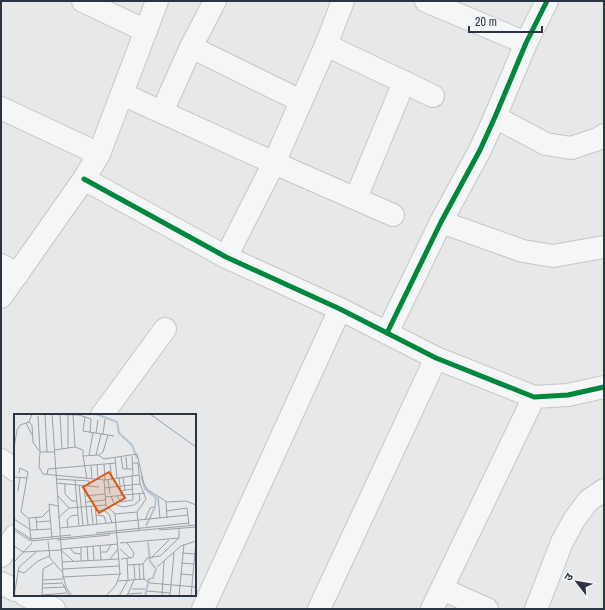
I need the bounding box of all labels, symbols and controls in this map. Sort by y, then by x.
scale bar [469,8,542,34]
text: 20 m [475,14,497,30]
inset map [14,414,196,596]
north arrow [557,562,597,602]
text: उ [561,570,576,583]

